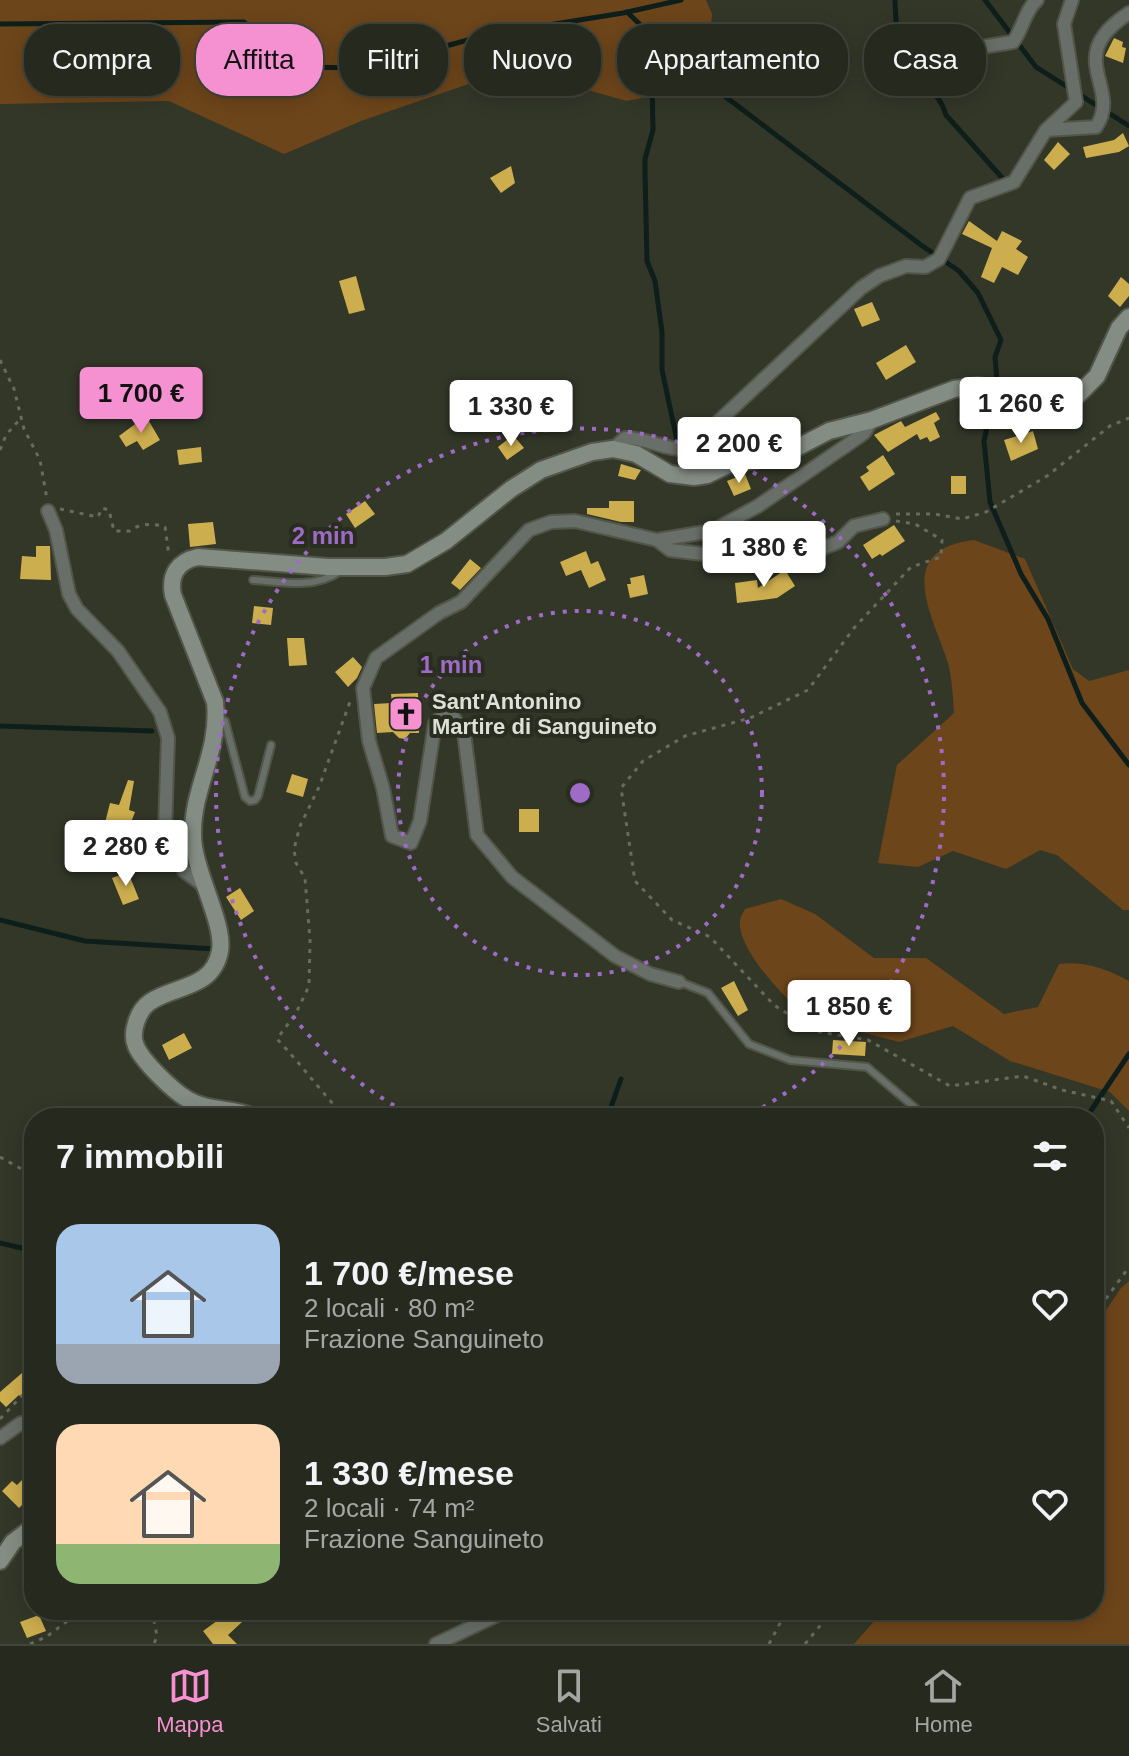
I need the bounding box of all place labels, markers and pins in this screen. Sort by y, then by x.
pin: 1 700 € [67,367,215,435]
pin: 1 260 € [947,377,1095,445]
pin: 1 330 € [437,380,585,448]
pin: 2 200 € [665,417,813,485]
pin: 1 380 € [690,521,838,589]
place label: Sant'Antonino Martire di Sanguineto [432,689,657,739]
church icon: Sant'Antonino Martire di Sanguineto [387,695,425,733]
centre of rings [566,779,594,807]
pin: 2 280 € [52,820,200,888]
pin: 1 850 € [775,980,923,1048]

